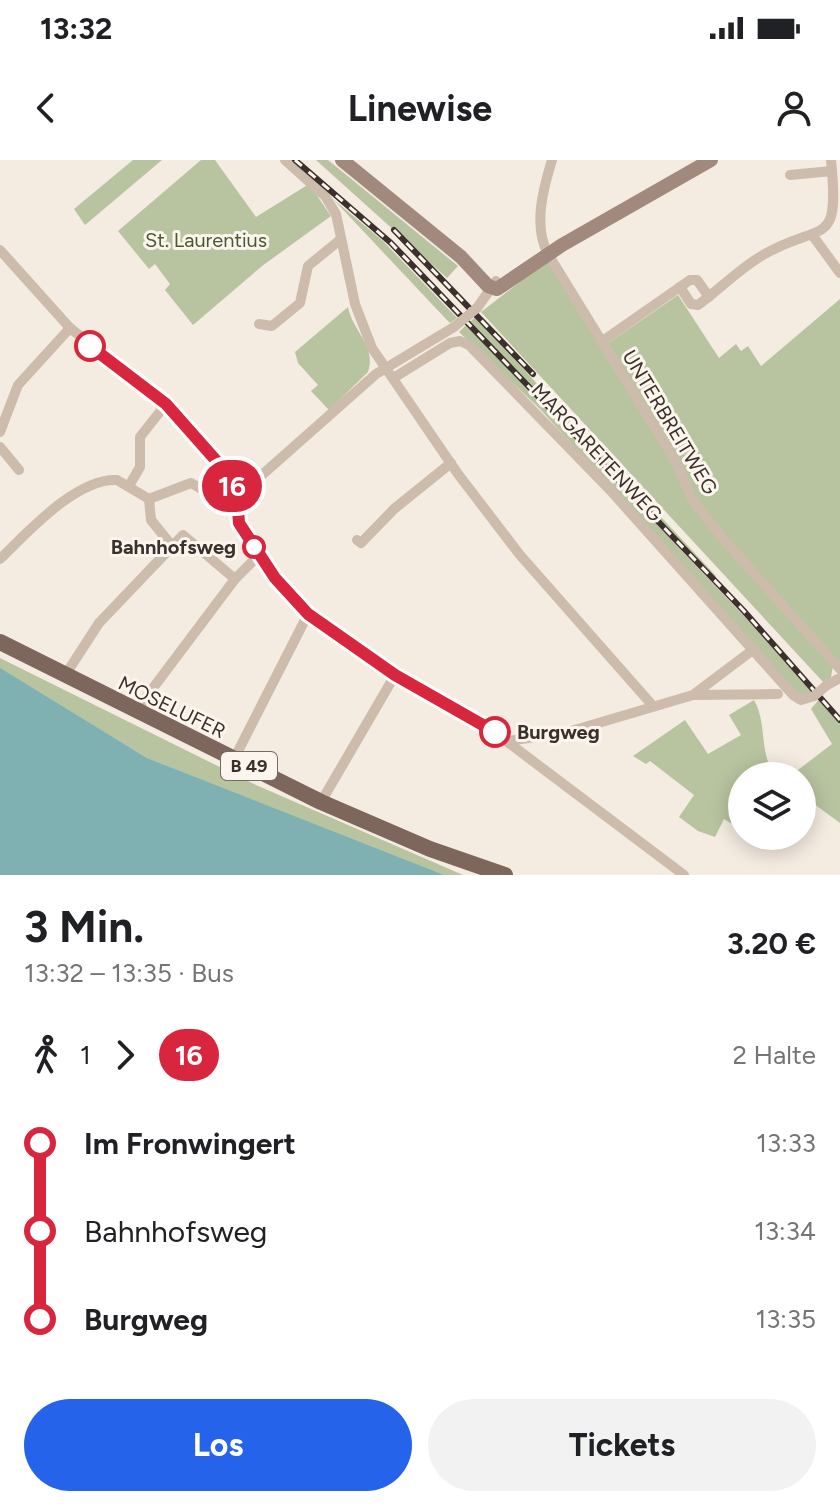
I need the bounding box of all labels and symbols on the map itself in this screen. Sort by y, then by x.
park label: St. Laurentius [145,228,267,252]
unlabelled marker [75,331,105,361]
street label: UNTERBREITWEG [617,345,723,499]
street label: MARGARETENWEG [527,378,667,526]
line badge: 16 [196,460,268,512]
place label: Bahnhofsweg [111,535,236,559]
marker: Bahnhofsweg [243,536,265,558]
street label: MOSELUFER [114,671,230,743]
marker: Burgweg [480,717,510,747]
place label: Burgweg [517,720,600,744]
road number: B 49 [221,752,277,780]

